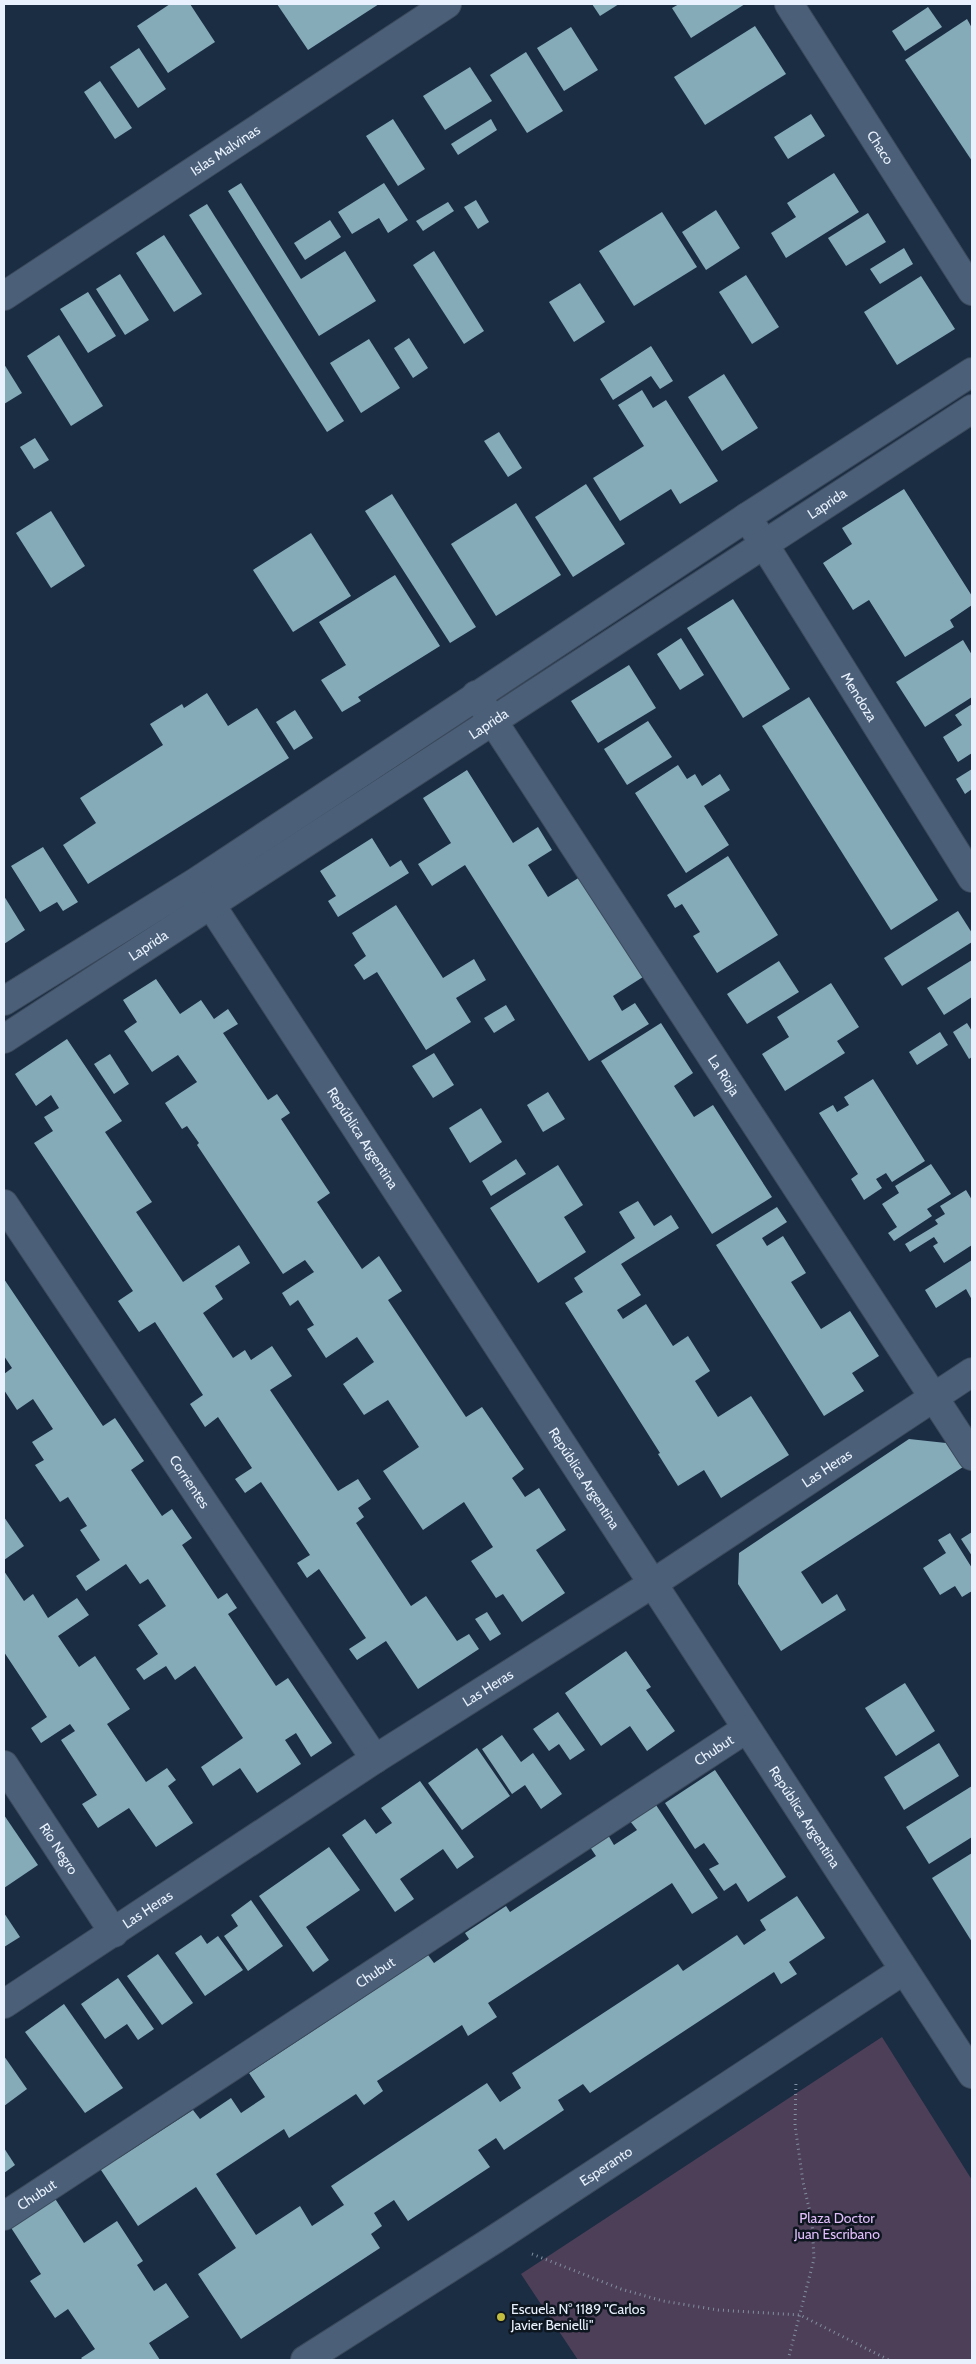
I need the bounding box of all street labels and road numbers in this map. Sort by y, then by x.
street label: Islas Malvinas [187,121,264,180]
street label: Chaco [863,127,898,168]
street label: Laprida [804,484,850,523]
street label: Mendoza [837,669,881,725]
street label: Laprida [465,704,512,743]
street label: Laprida [125,926,172,965]
street label: La Rioja [704,1051,744,1100]
street label: República Argentina [323,1084,403,1193]
street label: República Argentina [545,1424,624,1533]
street label: Las Heras [798,1445,856,1491]
street label: Corrientes [165,1452,214,1512]
street label: Las Heras [459,1665,517,1710]
street label: Chubut [691,1731,737,1770]
street label: República Argentina [765,1763,845,1871]
street label: Río Negro [35,1819,82,1878]
street label: Las Heras [119,1886,176,1932]
street label: Chubut [352,1953,399,1992]
street label: Esperanto [576,2142,636,2190]
street label: Chubut [14,2175,60,2214]

